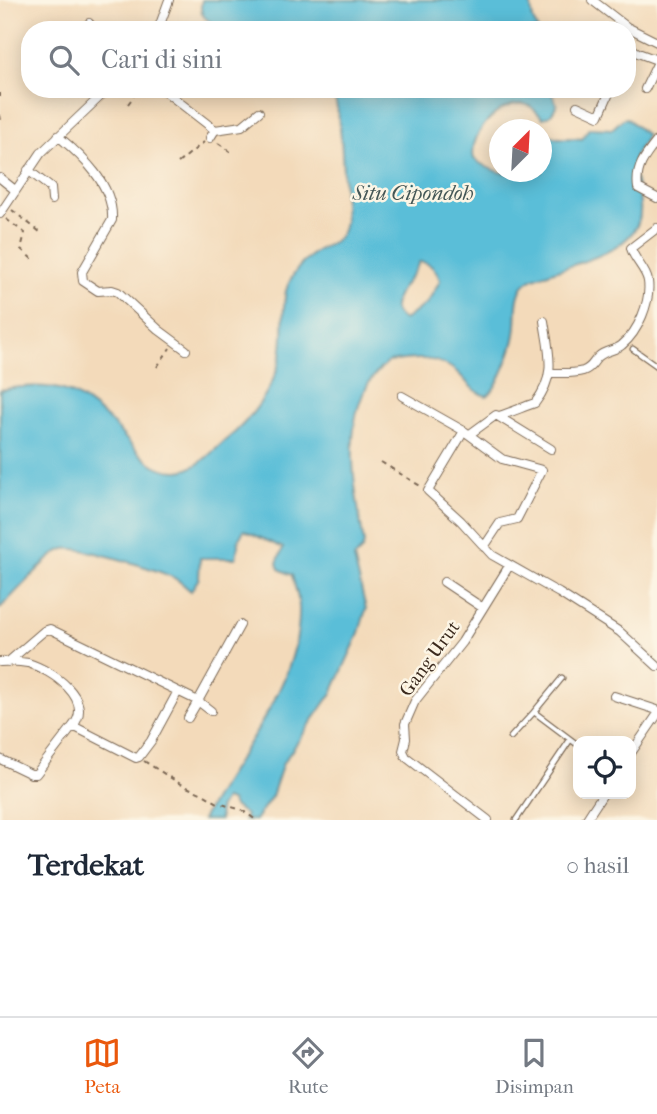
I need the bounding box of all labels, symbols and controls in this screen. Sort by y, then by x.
search box [21,21,636,98]
icon: search [45,41,83,79]
text: Cari di sini [101,44,222,75]
north arrow [489,119,552,182]
water label: Situ Cipondoh [351,181,474,205]
street label: Gang Urut [395,616,465,701]
map controls [573,736,636,799]
button: locate [573,736,636,799]
text: Terdekat [28,848,144,883]
text: 0 hasil [566,852,629,879]
tab: Peta [83,1034,121,1098]
tab: Rute [288,1034,328,1098]
tab: Disimpan [495,1034,574,1098]

